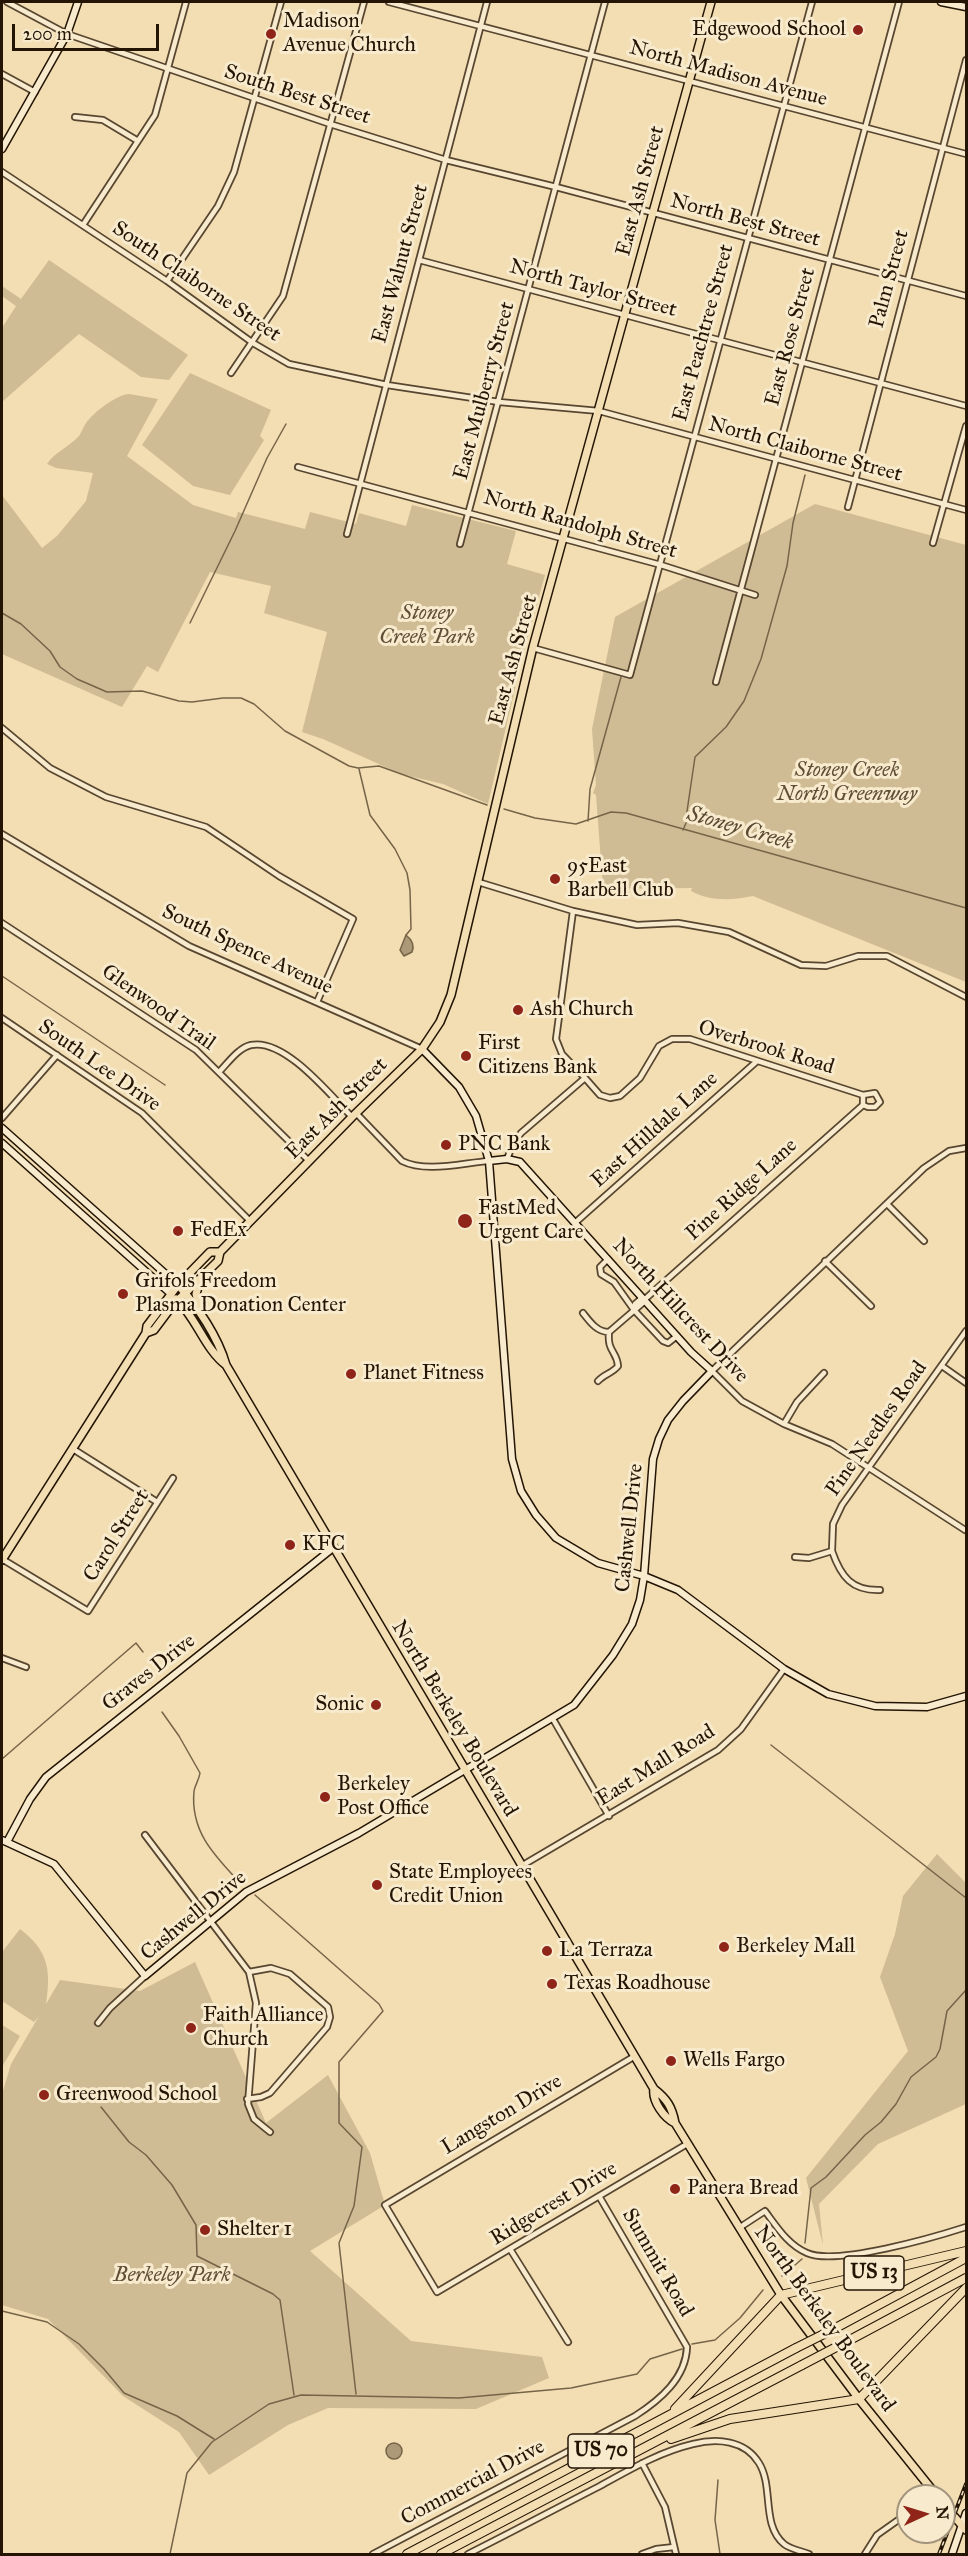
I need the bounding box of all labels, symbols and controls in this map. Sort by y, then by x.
place label: Madison Avenue Church [283,9,416,59]
scale bar [15,12,162,50]
place label: Edgewood School [692,17,846,43]
text: 200 m [23,23,72,45]
marker: Edgewood School [851,23,865,37]
marker: Madison Avenue Church [264,27,278,41]
street label: North Madison Avenue [626,35,830,113]
street label: South Best Street [221,60,373,130]
street label: East Ash Street [612,123,670,259]
street label: East Walnut Street [368,182,434,346]
street label: North Best Street [667,189,823,253]
street label: South Claiborne Street [107,216,285,348]
street label: Palm Street [865,227,915,331]
street label: East Peachtree Street [668,242,740,424]
street label: North Taylor Street [507,255,679,323]
street label: East Rose Street [760,265,822,409]
street label: East Mulberry Street [449,299,521,483]
street label: North Claiborne Street [705,412,905,488]
street label: North Randolph Street [480,485,680,565]
street label: East Ash Street [485,592,543,728]
park label: Stoney Creek Park [379,601,475,651]
park label: Stoney Creek North Greenway [777,758,917,808]
water label: Stoney Creek [684,801,796,857]
place label: 95East Barbell Club [567,854,674,904]
marker: 95East Barbell Club [548,872,562,886]
street label: South Spence Avenue [158,899,336,1001]
street label: Glenwood Trail [96,960,220,1056]
place label: Ash Church [530,997,633,1023]
marker: Ash Church [511,1003,525,1017]
street label: South Lee Drive [33,1014,165,1118]
street label: Overbrook Road [695,1015,837,1081]
place label: First Citizens Bank [478,1031,597,1081]
marker: First Citizens Bank [459,1049,473,1063]
street label: East Ash Street [281,1053,393,1165]
street label: East Hilldale Lane [587,1067,723,1193]
place label: PNC Bank [458,1132,550,1158]
street label: Pine Ridge Lane [681,1133,803,1247]
marker: PNC Bank [439,1138,453,1152]
place label: FastMed Urgent Care [478,1196,583,1246]
marker: FastMed Urgent Care [456,1212,474,1230]
place label: FedEx [190,1218,247,1244]
marker: FedEx [171,1224,185,1238]
street label: North Hillcrest Drive [607,1234,753,1388]
place label: Grifols Freedom Plasma Donation Center [135,1269,346,1319]
marker: Grifols Freedom Plasma Donation Center [116,1287,130,1301]
street label: Pine Needles Road [821,1357,933,1501]
place label: Planet Fitness [363,1361,484,1387]
marker: Planet Fitness [344,1367,358,1381]
street label: Cashwell Drive [611,1463,649,1593]
street label: Carol Street [79,1485,155,1587]
place label: KFC [302,1532,345,1558]
marker: KFC [283,1538,297,1552]
street label: North Berkeley Boulevard [385,1616,523,1822]
street label: Graves Drive [97,1629,201,1717]
place label: Sonic [315,1692,364,1718]
marker: Sonic [369,1698,383,1712]
street label: East Mall Road [592,1720,720,1812]
place label: Berkeley Post Office [337,1772,429,1822]
marker: Berkeley Post Office [318,1790,332,1804]
place label: State Employees Credit Union [389,1860,532,1910]
street label: Cashwell Drive [136,1866,252,1966]
marker: State Employees Credit Union [370,1878,384,1892]
place label: Berkeley Mall [736,1934,855,1960]
place label: La Terraza [559,1938,653,1964]
marker: Berkeley Mall [717,1940,731,1954]
marker: La Terraza [540,1944,554,1958]
place label: Texas Roadhouse [564,1971,710,1997]
marker: Texas Roadhouse [545,1977,559,1991]
place label: Faith Alliance Church [203,2003,324,2053]
marker: Faith Alliance Church [184,2021,198,2035]
place label: Wells Fargo [683,2048,785,2074]
marker: Wells Fargo [664,2054,678,2068]
street label: Langston Drive [437,2069,567,2161]
place label: Greenwood School [56,2082,217,2108]
marker: Greenwood School [37,2088,51,2102]
street label: Ridgecrest Drive [486,2156,622,2252]
place label: Panera Bread [687,2176,799,2202]
marker: Panera Bread [668,2182,682,2196]
street label: Summit Road [616,2204,698,2322]
place label: Shelter 1 [217,2217,292,2243]
street label: North Berkeley Boulevard [748,2221,900,2417]
marker: Shelter 1 [198,2223,212,2237]
road number: US 13 [844,2256,904,2290]
park label: Berkeley Park [113,2263,231,2289]
road number: US 70 [568,2434,634,2468]
street label: Commercial Drive [397,2435,549,2531]
north arrow [896,2484,956,2544]
text: N [933,2505,952,2520]

